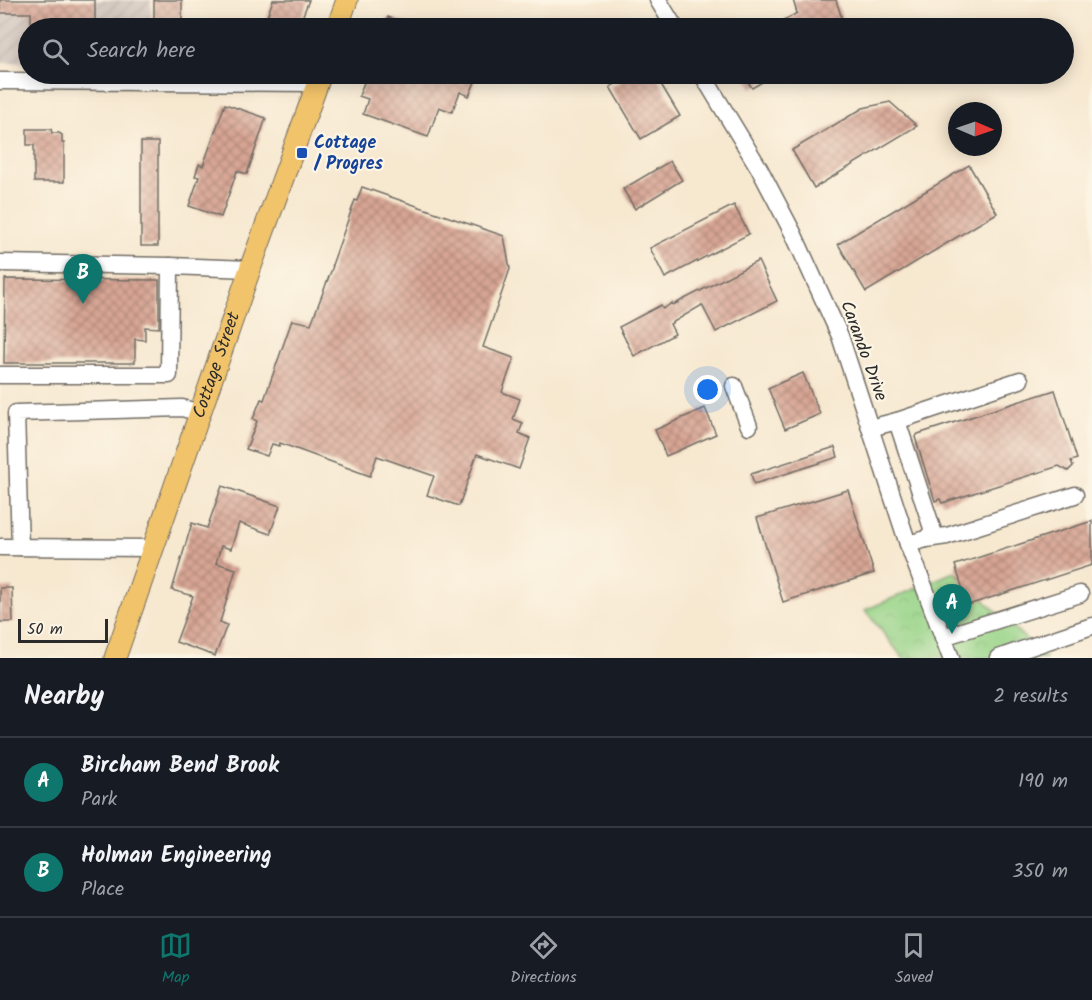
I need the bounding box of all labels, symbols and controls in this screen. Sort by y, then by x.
search box [18,18,1074,84]
text: Search here [87,34,195,69]
icon: search [39,35,72,68]
north arrow [948,102,1002,156]
place label: Cottage / Progres [313,129,384,179]
marker: Cottage / Progres [295,146,309,160]
pin: B [64,254,103,304]
street label: Carando Drive [831,297,895,405]
street label: Cottage Street [185,307,249,422]
your location [693,375,722,404]
pin: A [932,584,972,634]
scale bar [18,616,108,644]
text: 50 m [27,617,63,642]
text: Nearby [24,676,104,718]
text: 2 results [993,681,1068,713]
text: Bircham Bend Brook [81,749,279,784]
text: A [37,766,50,798]
text: 190 m [1018,766,1068,798]
text: Park [81,784,117,816]
text: Holman Engineering [81,839,272,874]
text: B [37,856,50,888]
text: 350 m [1012,856,1068,888]
text: Place [81,874,124,906]
tab: Map [159,929,192,990]
tab: Directions [510,929,577,990]
tab: Saved [895,929,933,990]

